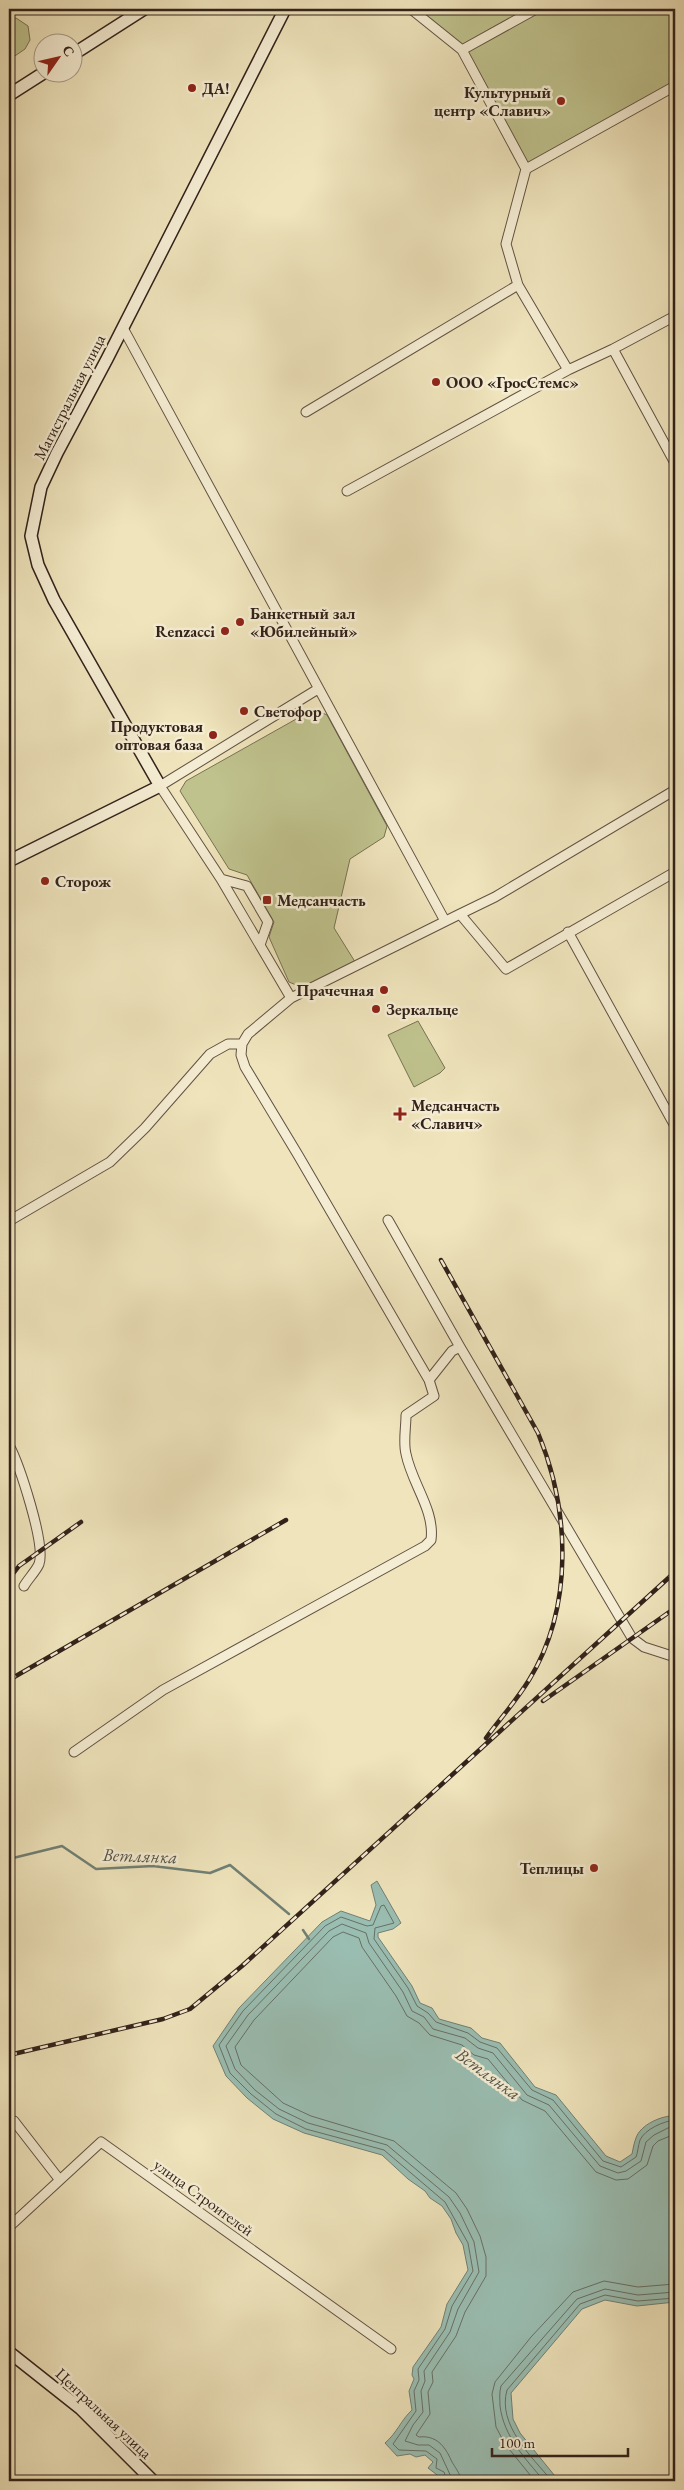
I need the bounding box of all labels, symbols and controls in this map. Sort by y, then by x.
north arrow [32,32,82,82]
text: С [59,42,79,60]
place label: ДА! [202,78,230,99]
marker: ДА! [186,82,198,94]
place label: Культурный центр «Славич» [434,82,552,121]
marker: Культурный центр «Славич» [555,95,567,107]
street label: Магистральная улица [29,330,110,464]
place label: ООО «ГросСтемс» [446,372,579,393]
marker: ООО «ГросСтемс» [430,376,442,388]
place label: Банкетный зал «Юбилейный» [250,603,358,642]
marker: Банкетный зал «Юбилейный» [234,616,246,628]
place label: Renzacci [155,621,215,642]
marker: Renzacci [219,625,231,637]
place label: Светофор [254,701,322,722]
marker: Светофор [238,705,250,717]
place label: Продуктовая оптовая база [110,716,204,755]
marker: Продуктовая оптовая база [207,729,219,741]
place label: Сторож [55,871,111,892]
marker: Сторож [39,875,51,887]
place label: Медсанчасть [277,890,366,911]
marker: Медсанчасть [261,894,273,906]
place label: Прачечная [297,980,374,1001]
marker: Прачечная [378,984,390,996]
place label: Зеркальце [386,999,459,1020]
marker: Зеркальце [370,1003,382,1015]
place label: Медсанчасть «Славич» [411,1095,500,1134]
marker: Медсанчасть «Славич» [393,1107,407,1121]
water label: Ветлянка [101,1843,178,1868]
place label: Теплицы [520,1858,584,1879]
marker: Теплицы [588,1862,600,1874]
water label: Ветлянка [451,2042,525,2105]
street label: улица Строителей [150,2154,258,2241]
street label: Центральная улица [51,2363,157,2464]
scale bar [492,2425,628,2457]
text: 100 m [499,2433,536,2452]

